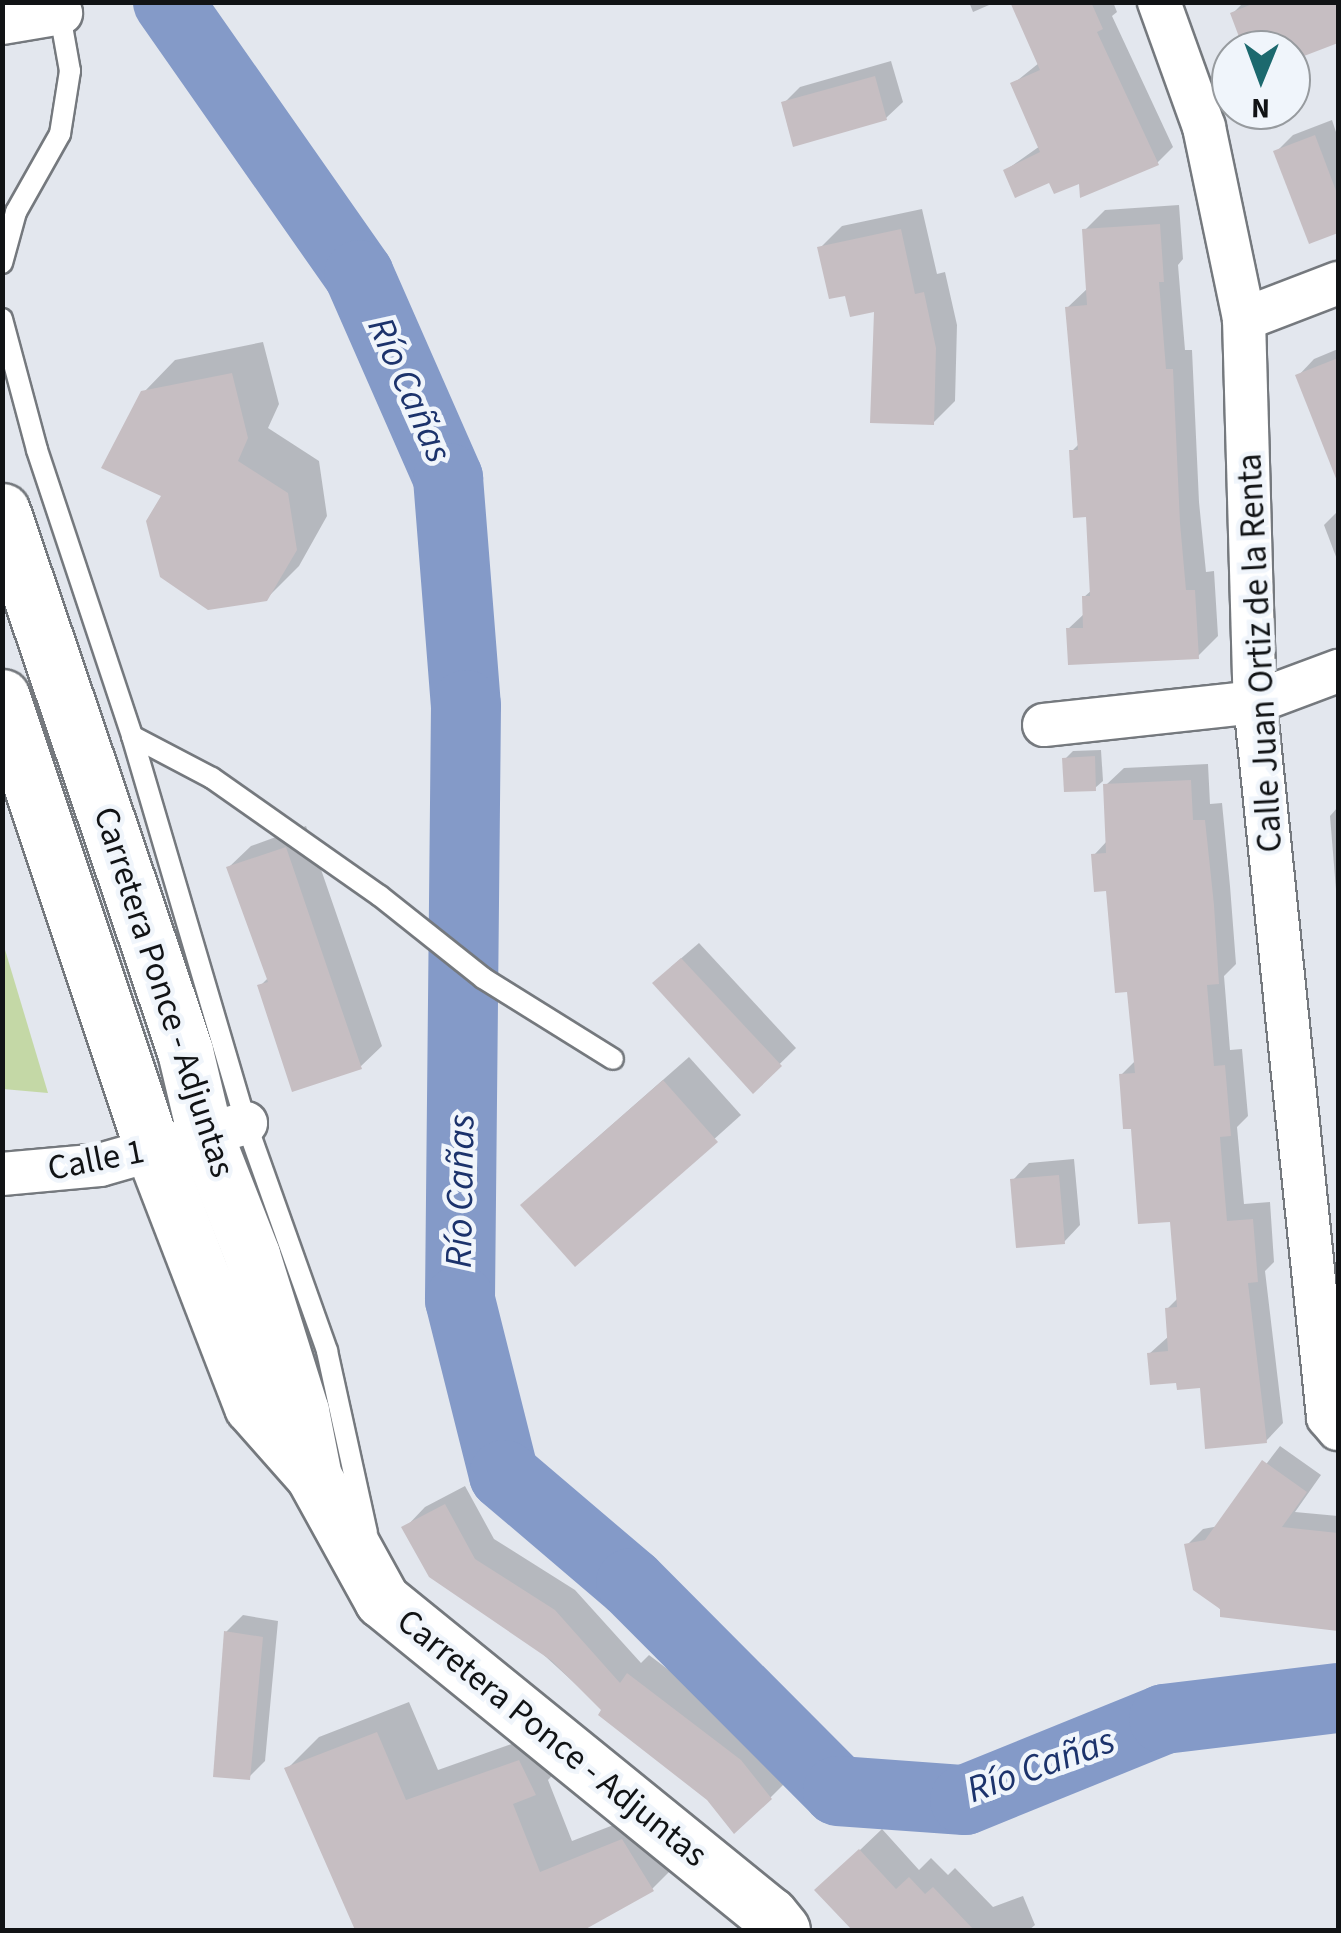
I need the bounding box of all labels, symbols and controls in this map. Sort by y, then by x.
north arrow [1211,30,1311,130]
text: N [1251,88,1270,128]
water label: Río Cañas [357,310,461,470]
street label: Calle Juan Ortiz de la Renta [1229,453,1291,853]
street label: Carretera Ponce - Adjuntas [84,802,244,1182]
water label: Río Cañas [437,1114,485,1268]
street label: Calle 1 [44,1130,148,1190]
street label: Carretera Ponce - Adjuntas [389,1600,715,1876]
water label: Río Cañas [961,1718,1121,1814]

